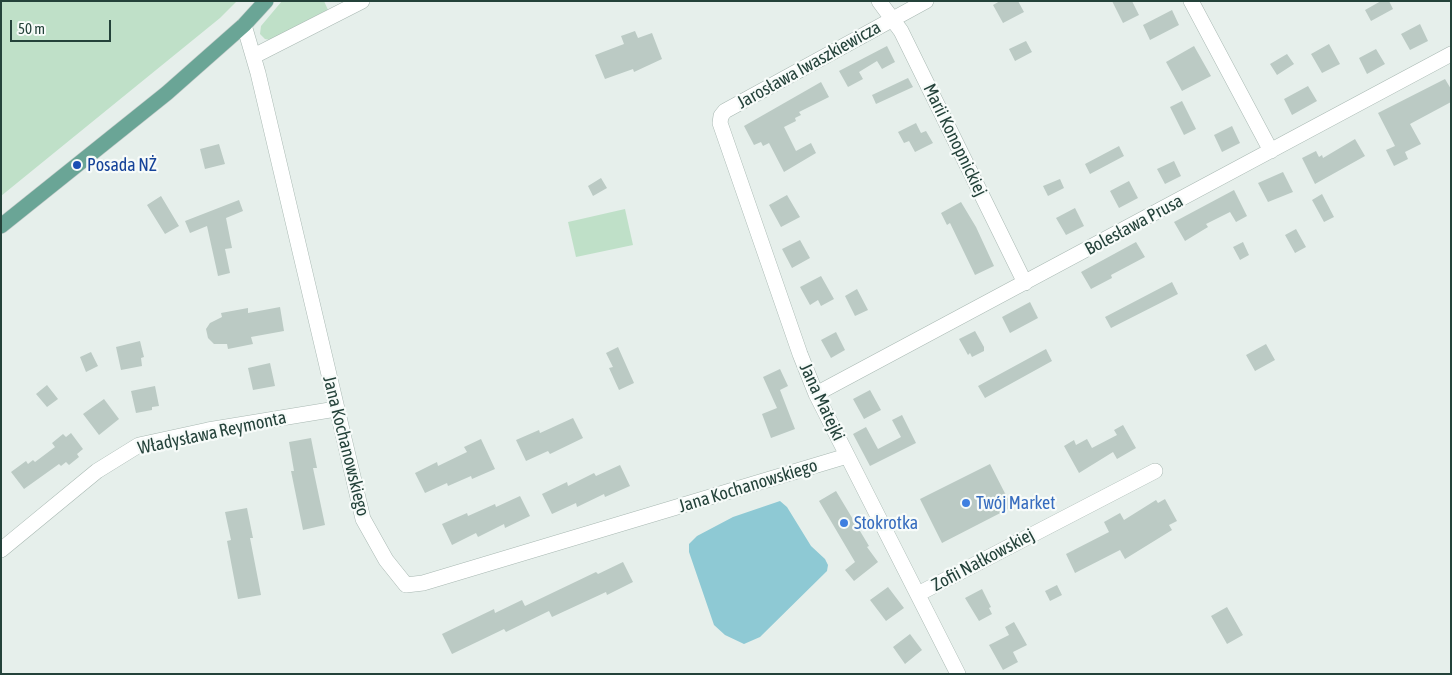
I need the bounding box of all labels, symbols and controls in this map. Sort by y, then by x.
scale bar [12,10,114,42]
street label: Jarosława Iwaszkiewicza [733,17,885,113]
text: 50 m [18,20,45,37]
street label: Marii Konopnickiej [918,80,992,200]
place label: Posada NŻ [87,154,157,176]
marker: Posada NŻ [71,159,83,171]
street label: Bolesława Prusa [1081,190,1187,260]
street label: Jana Matejki [795,360,849,444]
street label: Jana Kochanowskiego [318,374,374,518]
street label: Władysława Reymonta [136,407,288,459]
street label: Jana Kochanowskiego [676,455,820,517]
place label: Twój Market [976,492,1055,514]
marker: Twój Market [960,497,972,509]
place label: Stokrotka [854,512,918,534]
marker: Stokrotka [838,517,850,529]
street label: Zofii Nałkowskiej [928,524,1038,596]

